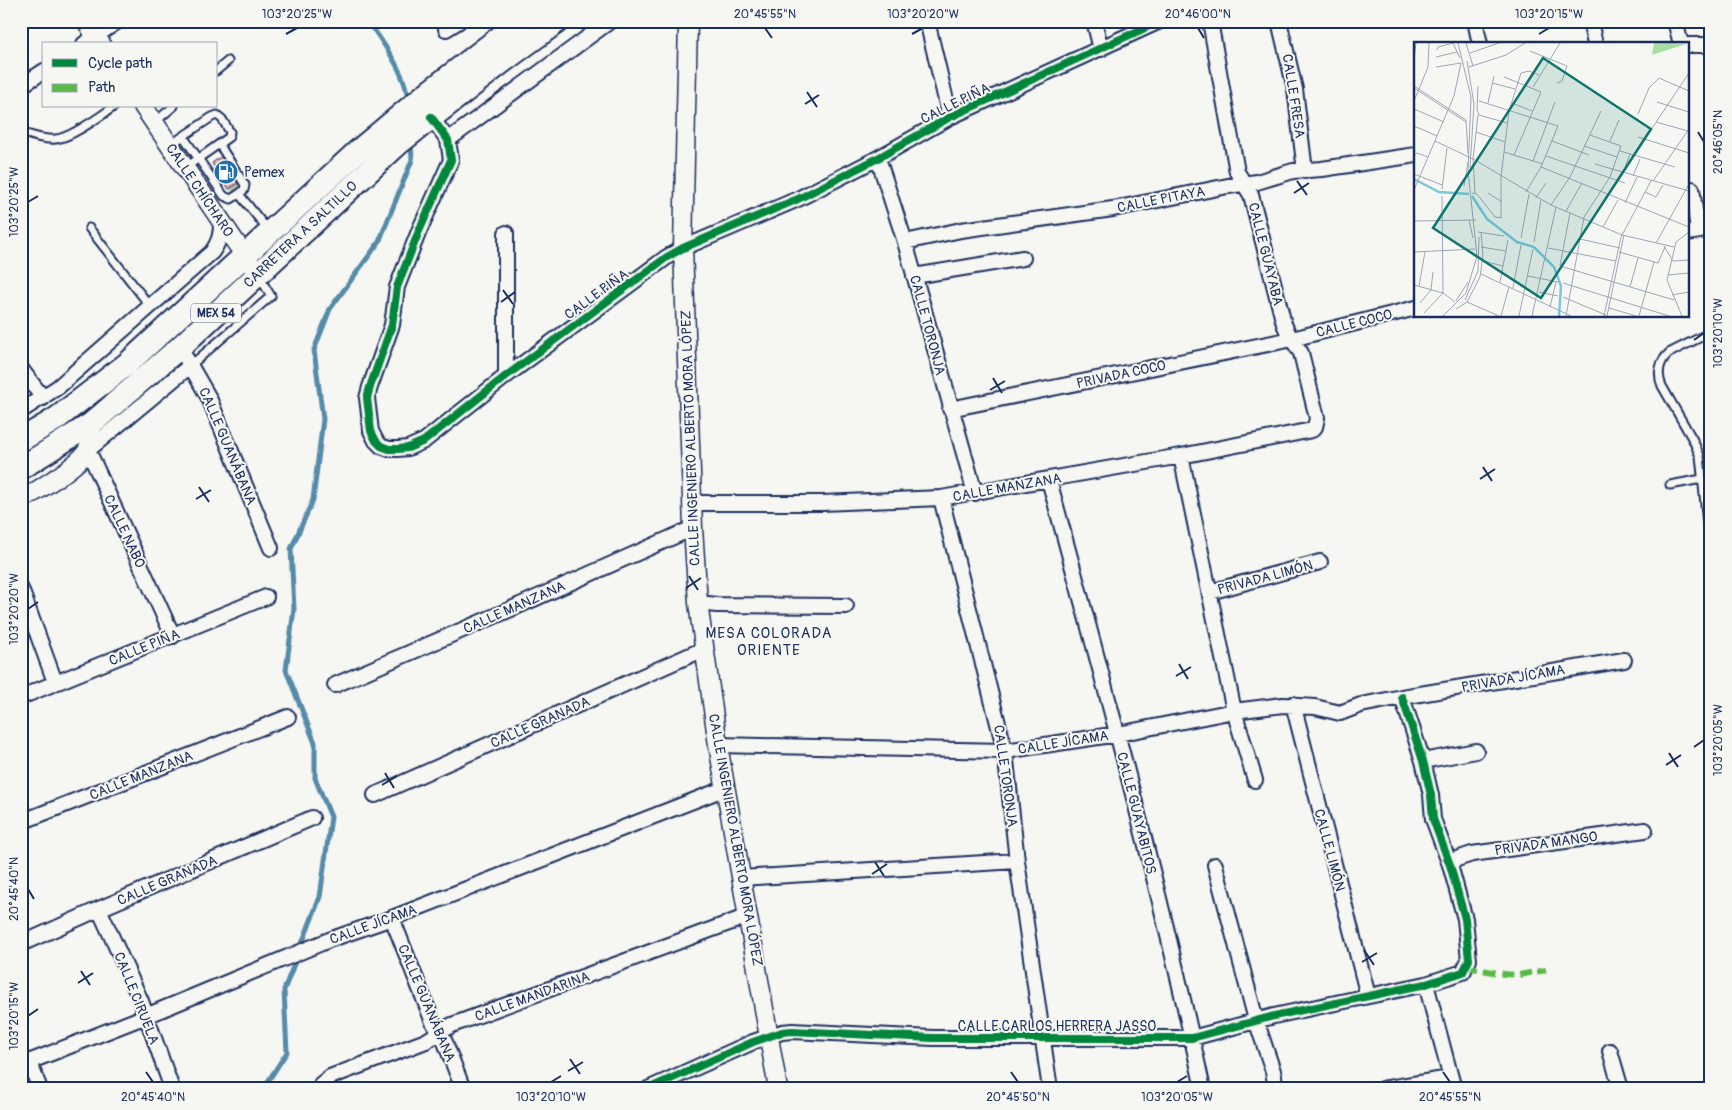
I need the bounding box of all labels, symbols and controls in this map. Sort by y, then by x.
text: 103°20'25"W [262,7,332,22]
text: 20°45'55"N [734,7,796,22]
text: 103°20'20"W [887,7,959,22]
text: 20°46'00"N [1165,7,1231,22]
text: 103°20'15"W [1515,7,1583,22]
legend [42,42,218,108]
inset map [1414,42,1690,318]
street label: CALLE FRESA [1278,53,1309,139]
text: Cycle path [88,54,152,73]
text: Path [88,78,115,97]
street label: CALLE PIÑA [917,78,993,128]
text: 20°46'05"N [1711,110,1726,174]
street label: CALLE CHÍCHARO [162,140,238,240]
fuel station icon: Pemex [213,159,239,185]
place label: Pemex [244,164,285,181]
text: 103°20'25"W [7,167,22,237]
street label: CARRETERA A SALTILLO [240,177,361,291]
street label: CALLE PITAYA [1116,183,1206,216]
street label: CALLE GUAYABA [1245,201,1287,307]
street label: CALLE PIÑA [560,265,632,323]
street label: CALLE TORONJA [906,273,949,377]
text: 103°20'10"W [1711,298,1726,368]
road number: MEX 54 [191,304,241,322]
street label: CALLE COCO [1314,306,1394,341]
street label: CALLE INGENIERO ALBERTO MORA LÓPEZ [677,309,703,566]
street label: PRIVADA COCO [1075,357,1167,392]
street label: CALLE GUANÁBANA [195,385,261,507]
street label: CALLE MANZANA [952,470,1063,505]
street label: CALLE NABO [100,492,149,571]
street label: PRIVADA LIMÓN [1215,556,1315,598]
text: 103°20'20"W [7,573,22,645]
street label: CALLE MANZANA [461,577,568,638]
district label: MESA COLORADA ORIENTE [705,624,833,660]
street label: CALLE PIÑA [106,625,182,669]
street label: PRIVADA JÍCAMA [1460,660,1566,696]
street label: CALLE GRANADA [488,693,592,752]
text: 103°20'05"W [1711,704,1726,776]
street label: CALLE INGENIERO ALBERTO MORA LÓPEZ [705,712,767,968]
street label: CALLE TORONJA [990,724,1021,828]
street label: CALLE JÍCAMA [1016,726,1110,758]
street label: CALLE MANZANA [87,747,195,804]
street label: CALLE GUAYABITOS [1113,750,1160,876]
street label: CALLE LIMÓN [1310,807,1350,893]
street label: PRIVADA MANGO [1493,828,1599,859]
street label: CALLE GRANADA [115,852,220,909]
text: 20°45'40"N [7,857,22,921]
street label: CALLE JÍCAMA [327,900,419,948]
street label: CALLE GUANÁBANA [394,942,460,1064]
street label: CALLE CIRUELA [110,950,163,1047]
street label: CALLE MANDARINA [472,968,592,1025]
text: 103°20'15"W [7,982,22,1050]
street label: CALLE CARLOS HERRERA JASSO [958,1018,1156,1035]
text: 20°45'40"N [121,1090,185,1105]
text: 103°20'10"W [516,1090,586,1105]
text: 20°45'50"N [986,1090,1050,1105]
text: 103°20'05"W [1141,1090,1213,1105]
text: 20°45'55"N [1419,1090,1481,1105]

